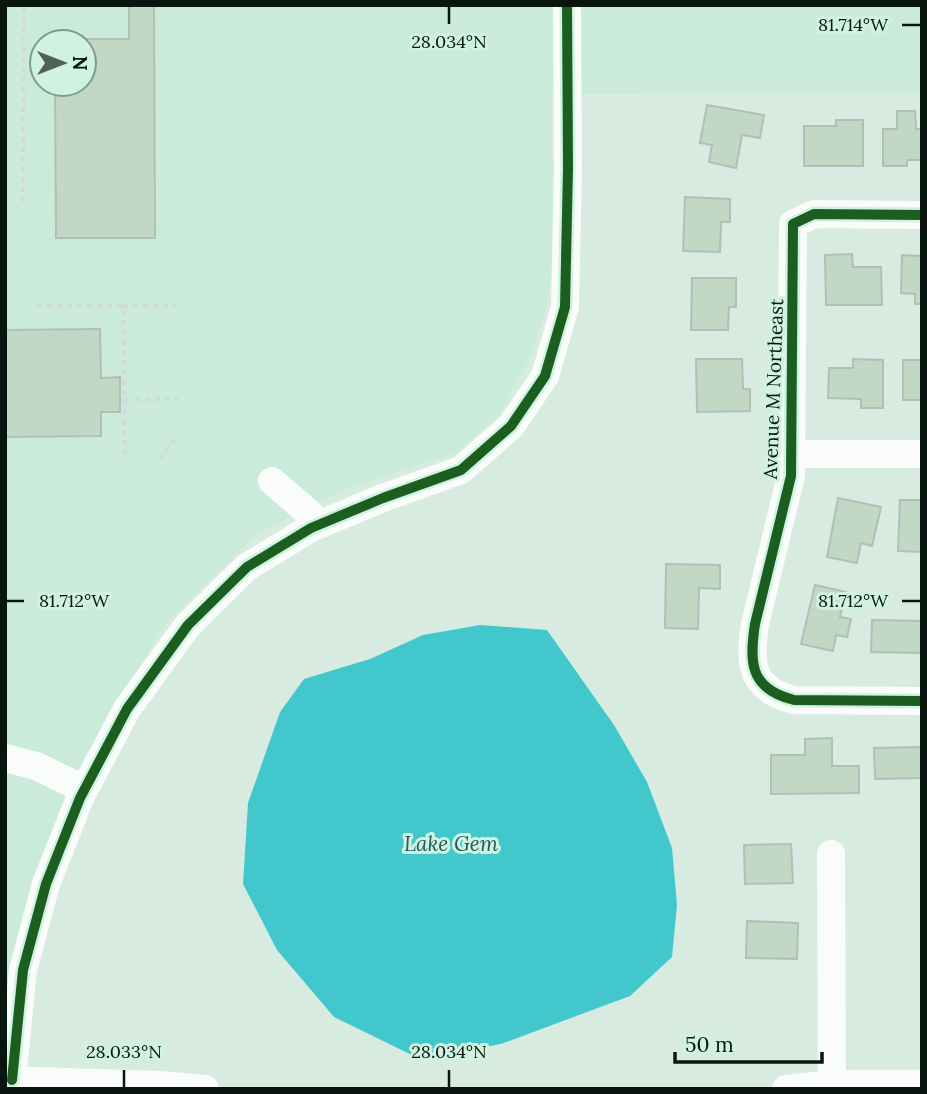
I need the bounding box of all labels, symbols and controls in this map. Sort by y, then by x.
text: 81.714°W [818,13,889,36]
north arrow [28,28,98,98]
text: 28.034°N [411,30,487,53]
text: N [68,56,92,71]
street label: Avenue M Northeast [758,298,788,481]
text: 81.712°W [39,589,110,612]
text: 81.712°W [818,589,889,612]
water label: Lake Gem [404,830,499,857]
scale bar [675,1020,822,1064]
text: 50 m [685,1031,734,1058]
text: 28.033°N [86,1040,162,1063]
text: 28.034°N [411,1040,487,1063]

